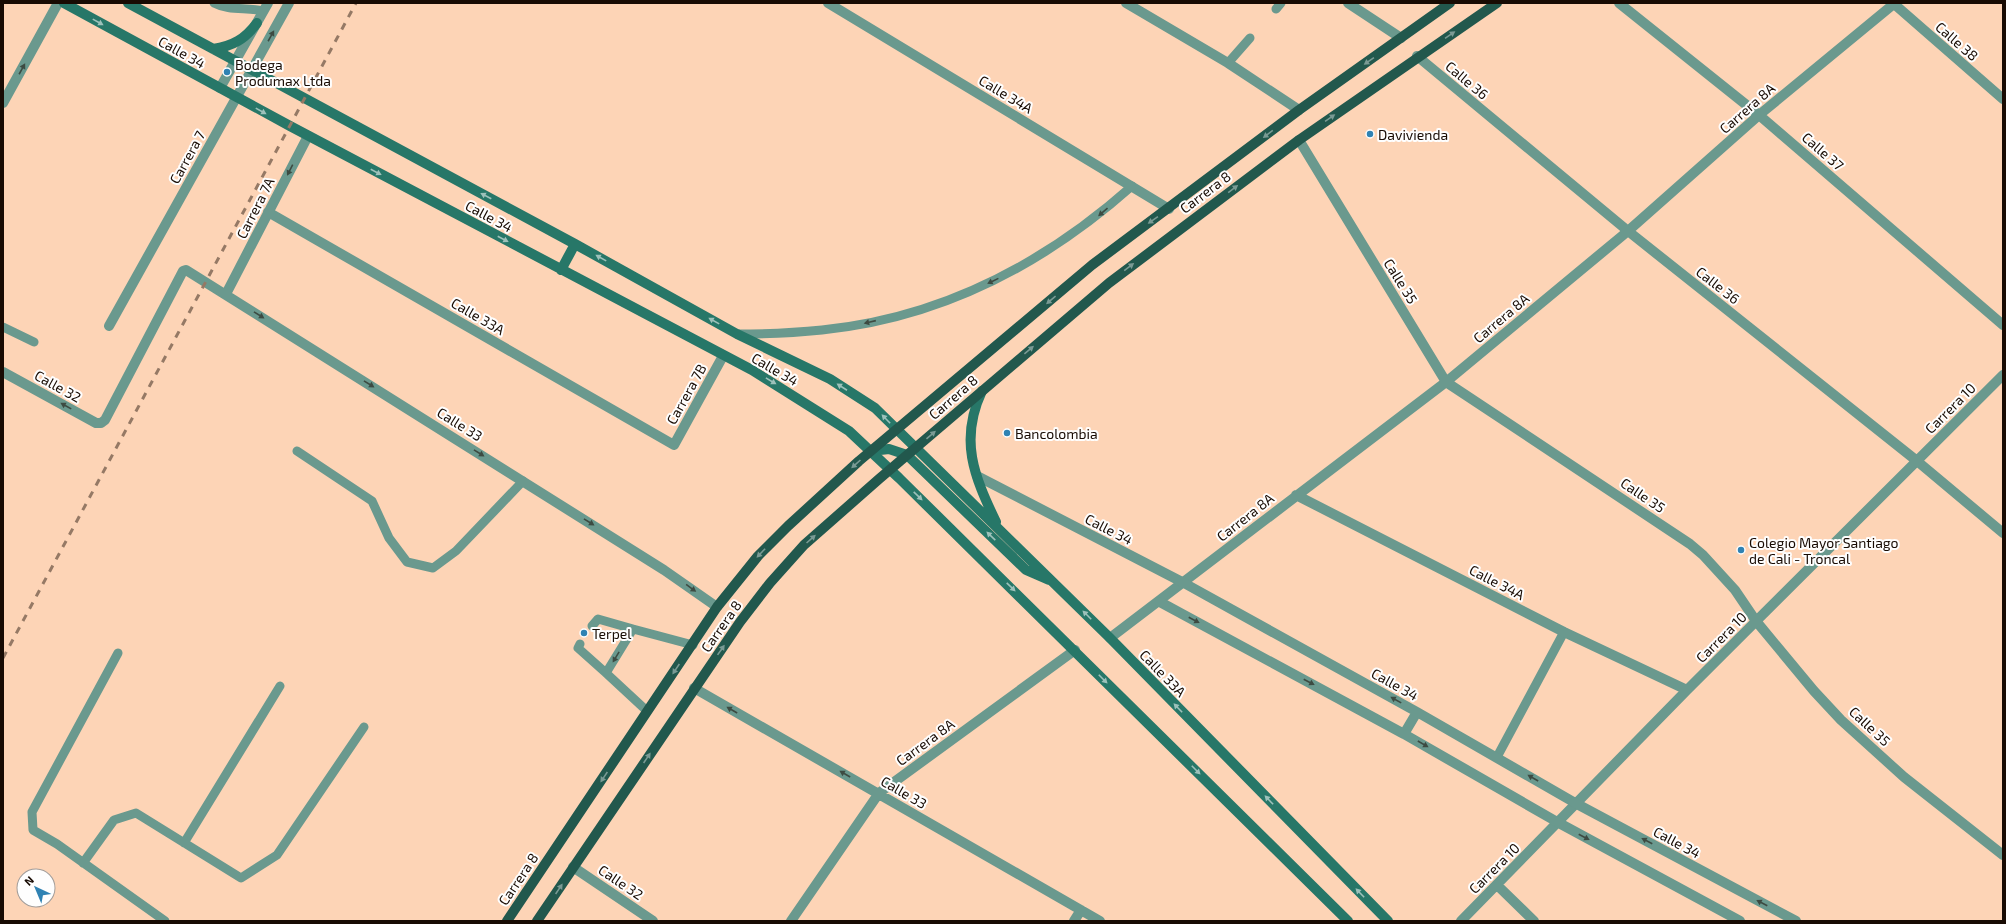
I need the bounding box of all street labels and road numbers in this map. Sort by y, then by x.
street label: Calle 38 [1932,18,1982,64]
street label: Calle 34 [156,32,208,72]
street label: Calle 36 [1442,57,1492,103]
street label: Calle 34A [976,71,1036,117]
street label: Carrera 8A [1716,79,1778,137]
street label: Carrera 7 [166,128,208,186]
street label: Calle 37 [1799,128,1847,174]
street label: Carrera 8 [1176,167,1234,217]
street label: Carrera 7A [232,174,278,241]
street label: Calle 34 [462,197,516,235]
street label: Calle 35 [1381,255,1421,307]
street label: Calle 36 [1693,263,1743,307]
street label: Carrera 8A [1470,289,1533,346]
street label: Calle 33A [448,294,508,338]
street label: Calle 34 [749,349,801,389]
street label: Carrera 7B [662,361,710,427]
street label: Calle 32 [32,366,84,406]
street label: Carrera 8 [925,371,981,423]
street label: Carrera 10 [1921,379,1979,437]
street label: Calle 33 [434,403,486,445]
street label: Calle 35 [1618,474,1668,516]
street label: Carrera 8A [1213,489,1277,545]
street label: Calle 34 [1082,510,1136,548]
street label: Calle 34A [1467,561,1528,603]
street label: Carrera 8 [697,597,745,655]
street label: Carrera 10 [1692,608,1750,666]
street label: Calle 33A [1136,646,1190,700]
street label: Calle 34 [1369,664,1421,704]
street label: Calle 35 [1846,703,1894,749]
street label: Carrera 8A [893,715,958,769]
street label: Calle 33 [878,772,930,812]
street label: Calle 34 [1650,823,1704,861]
street label: Carrera 10 [1465,839,1523,897]
street label: Carrera 8 [494,850,542,908]
street label: Calle 32 [595,861,647,903]

